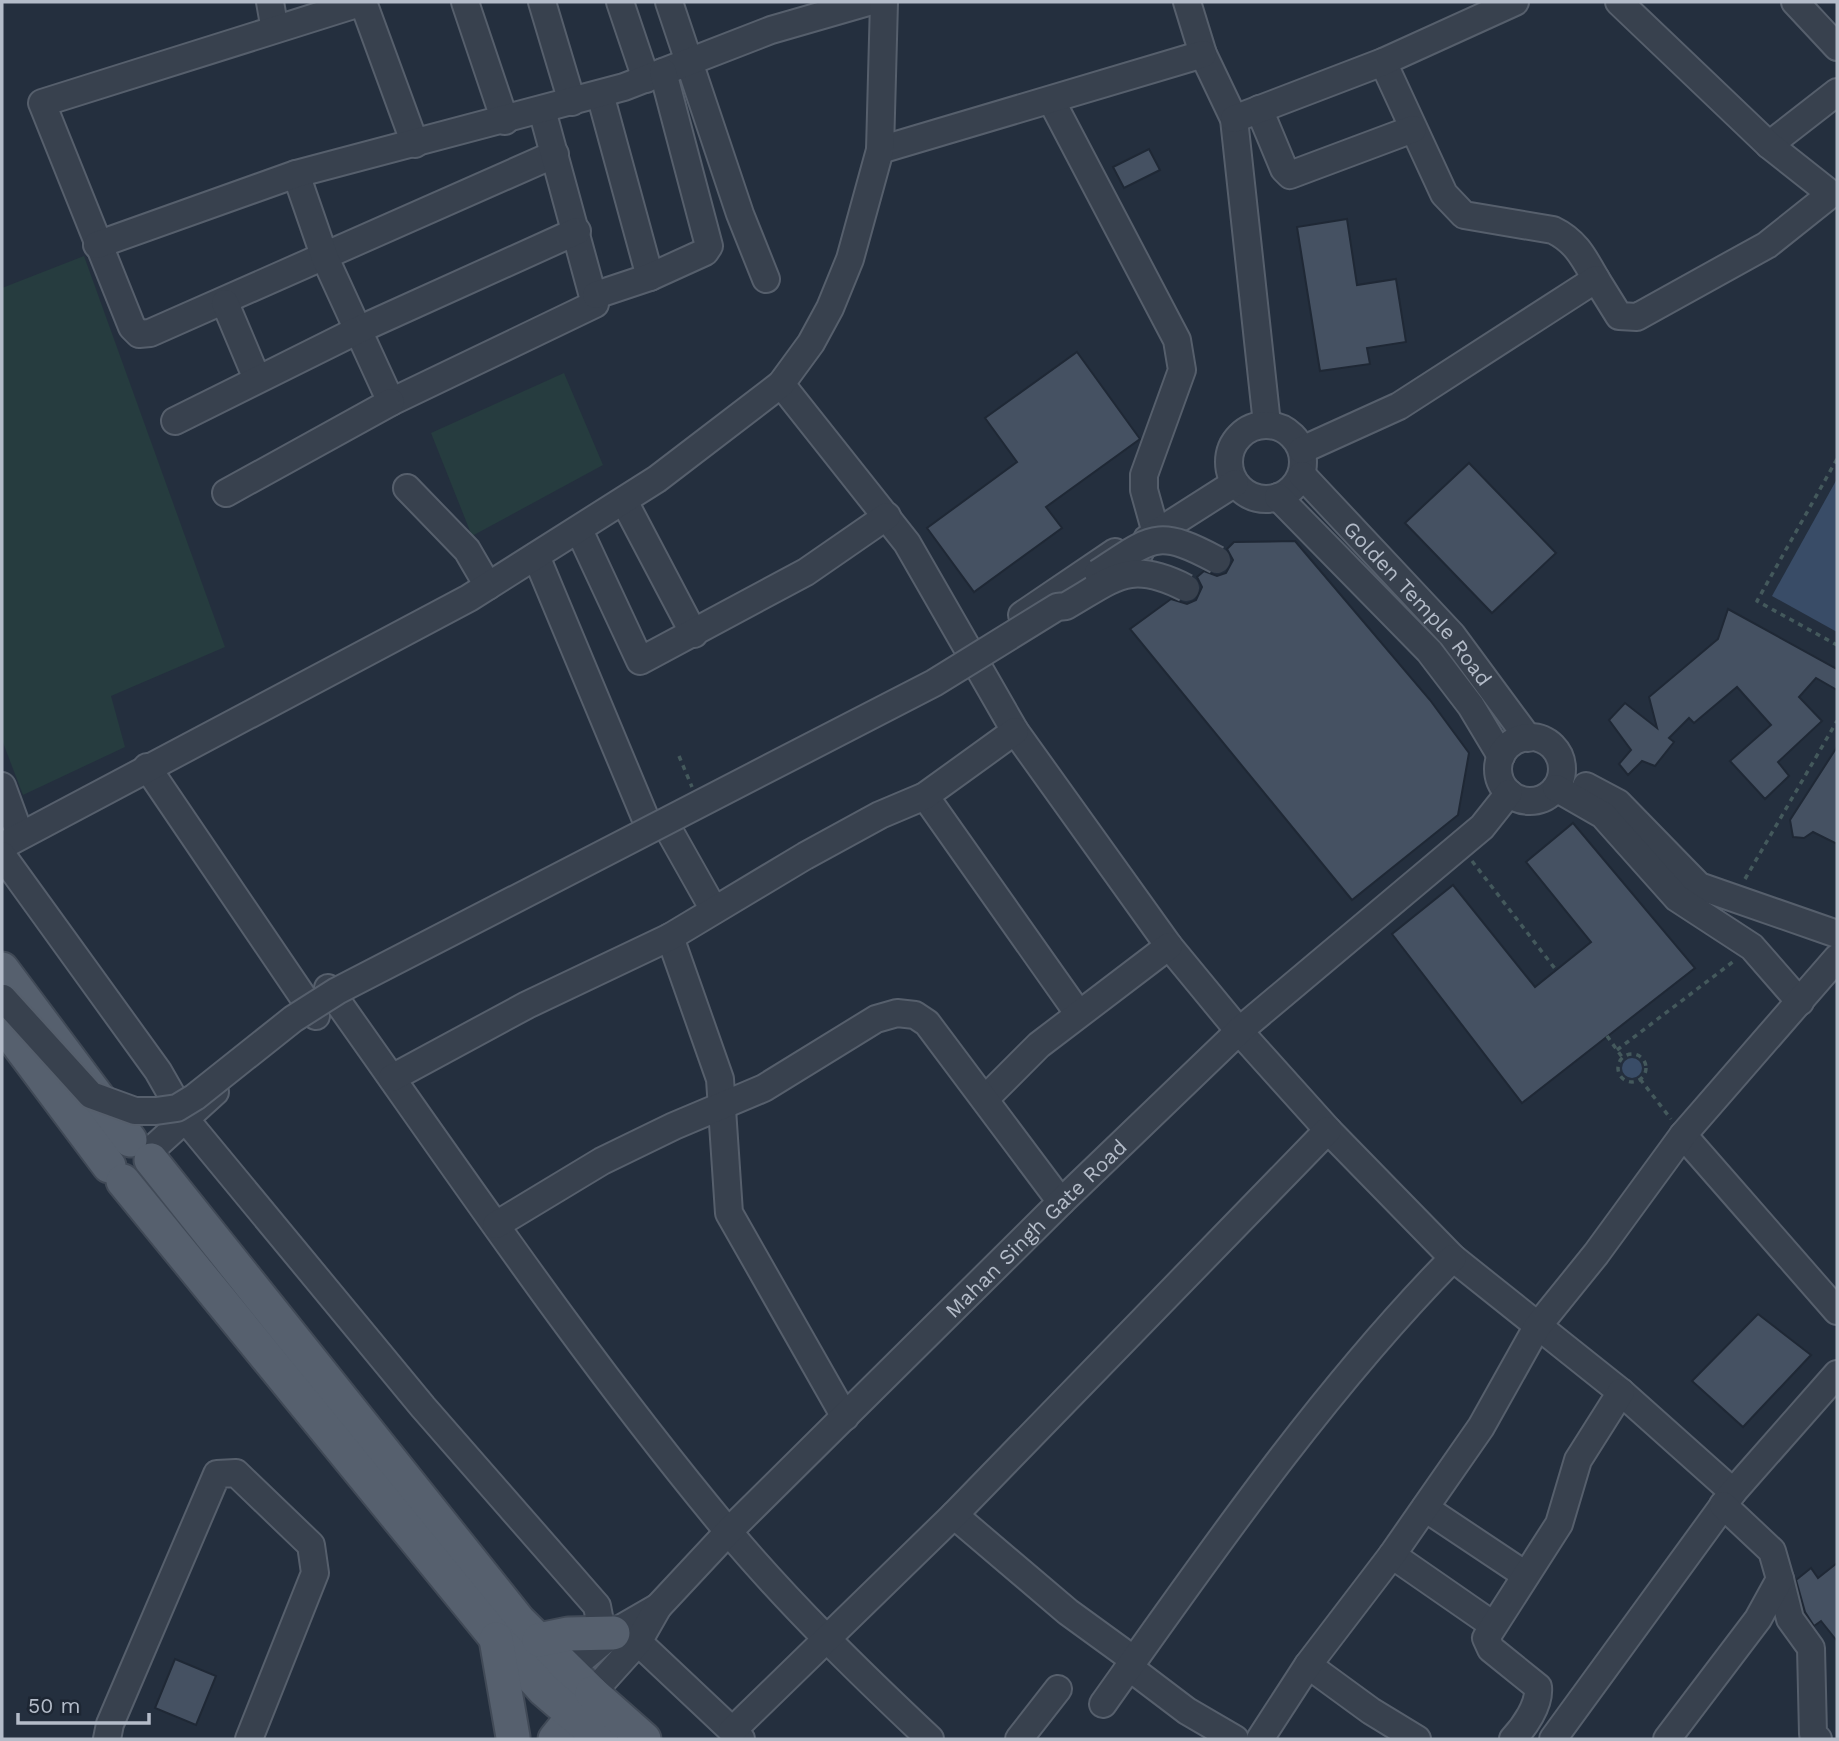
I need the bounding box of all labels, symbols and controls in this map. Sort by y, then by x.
street label: Golden Temple Road [1339,515,1497,690]
street label: Mahan Singh Gate Road [940,1134,1131,1322]
scale bar [18,1682,149,1726]
text: 50 m [28,1693,80,1718]

